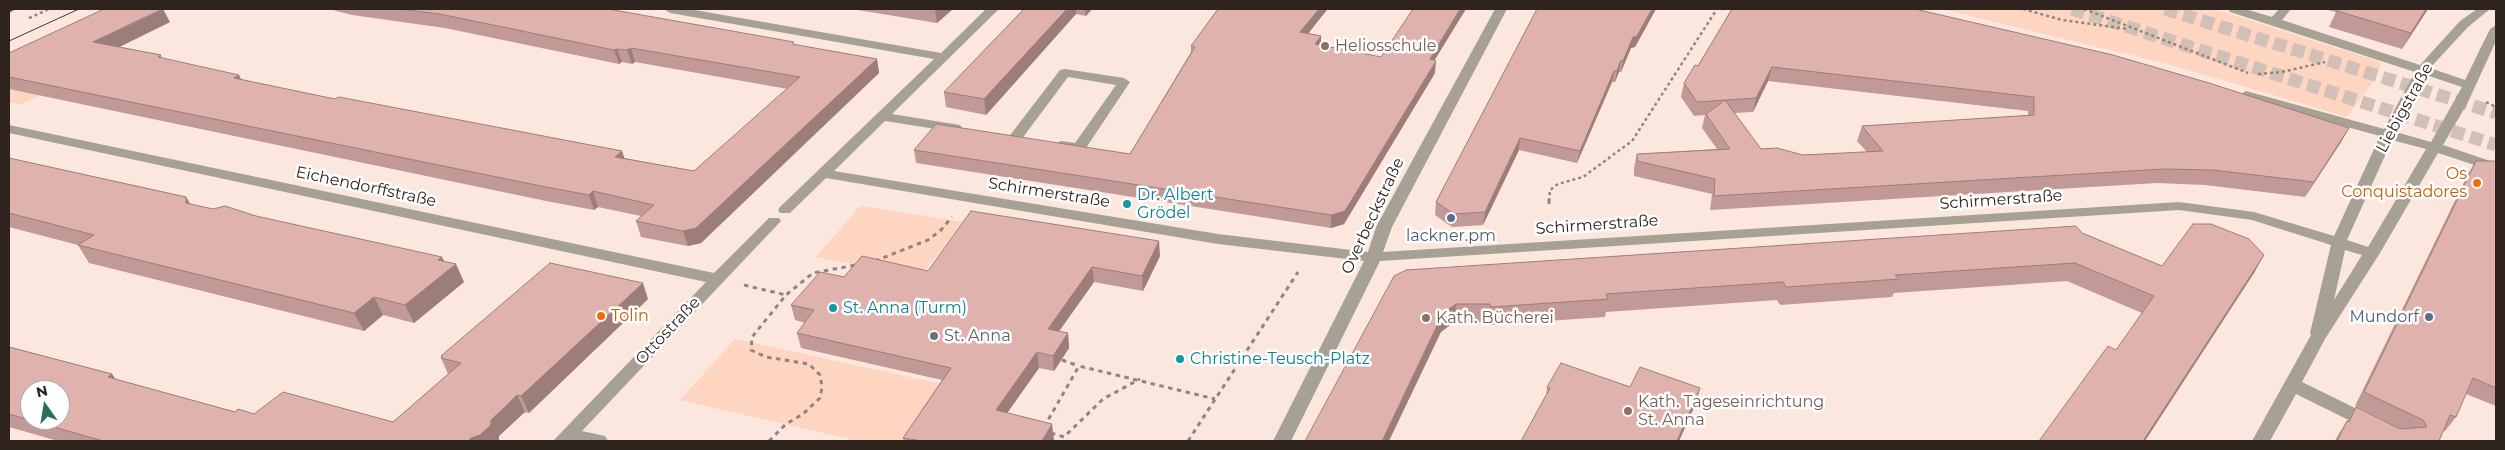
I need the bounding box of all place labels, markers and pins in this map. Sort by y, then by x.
place label: Heliosschule [1335,36,1436,56]
marker: Heliosschule [1319,40,1331,52]
place label: Os Conquistadores [2341,164,2467,202]
marker: Os Conquistadores [2471,177,2483,189]
place label: Dr. Albert Grödel [1137,185,1213,223]
marker: Dr. Albert Grödel [1121,198,1133,210]
marker: lackner.pm [1445,212,1457,224]
place label: lackner.pm [1406,226,1496,246]
place label: St. Anna (Turm) [843,298,967,318]
marker: St. Anna (Turm) [827,302,839,314]
place label: Tolin [611,306,649,326]
place label: Mundorf [2349,307,2419,327]
place label: Kath. Bücherei [1436,308,1554,328]
marker: Tolin [595,310,607,322]
marker: Mundorf [2423,311,2435,323]
marker: Kath. Bücherei [1420,312,1432,324]
place label: St. Anna [944,326,1011,346]
marker: St. Anna [928,330,940,342]
place label: Christine-Teusch-Platz [1190,349,1370,369]
marker: Christine-Teusch-Platz [1174,353,1186,365]
place label: Kath. Tageseinrichtung St. Anna [1638,392,1824,430]
marker: Kath. Tageseinrichtung St. Anna [1622,405,1634,417]

